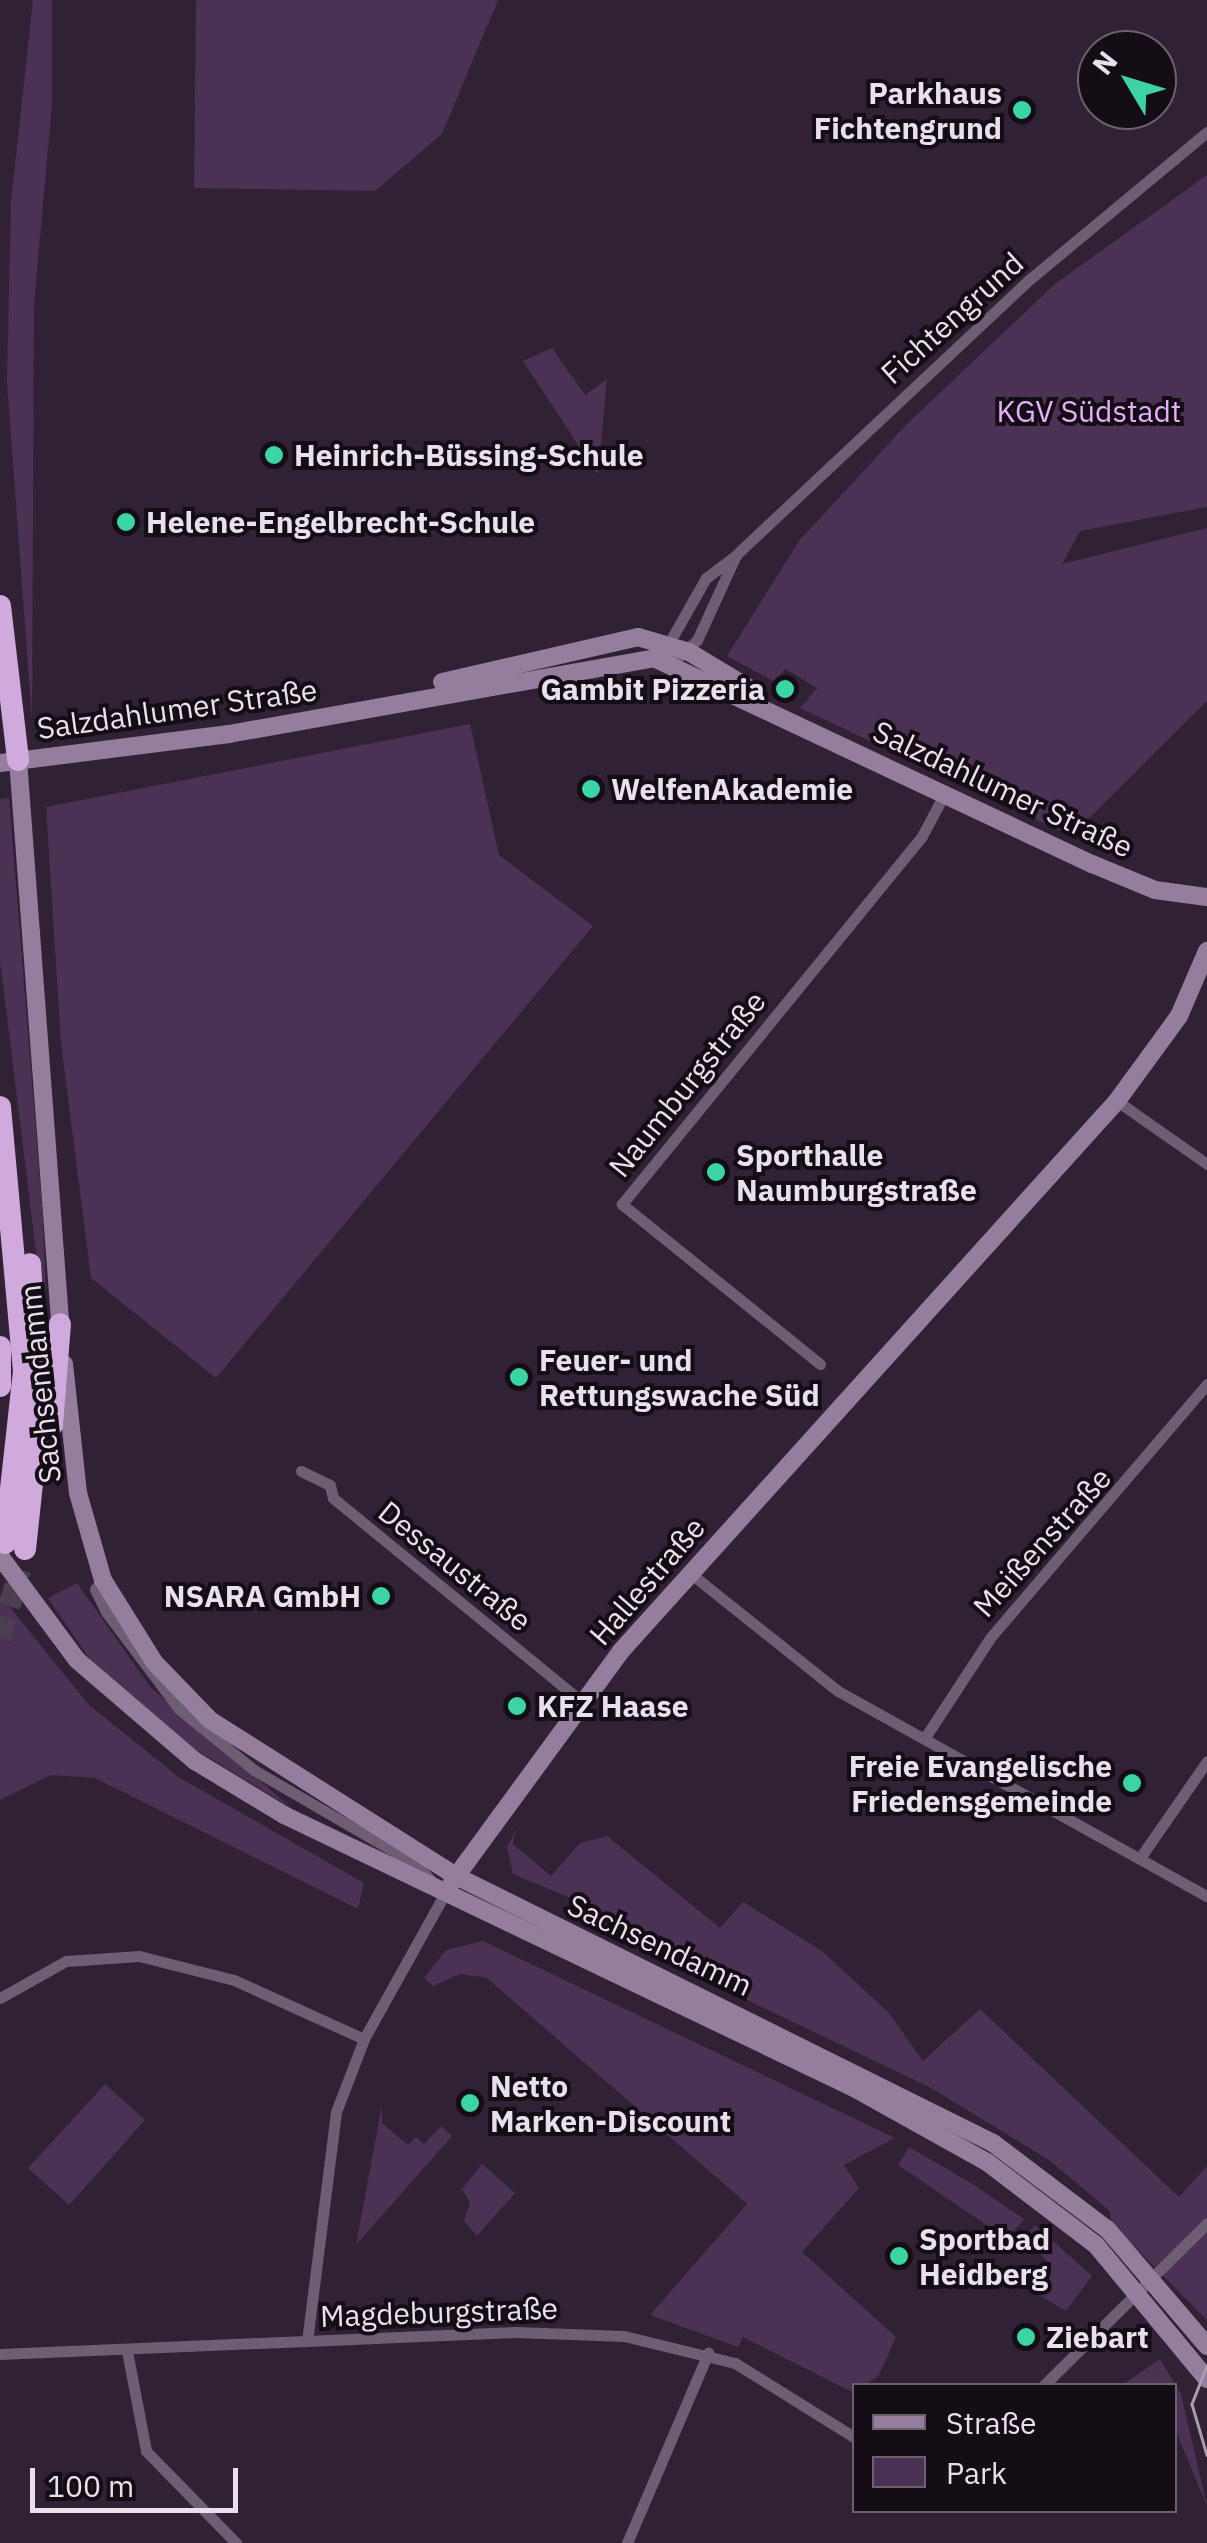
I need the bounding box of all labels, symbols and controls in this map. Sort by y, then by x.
north arrow [1077,30,1177,130]
text: N [1084,43,1125,82]
place label: Parkhaus Fichtengrund [814,75,1002,146]
marker: Parkhaus Fichtengrund [1011,99,1033,121]
street label: Fichtengrund [874,245,1030,391]
park label: KGV Südstadt [997,393,1181,429]
place label: Heinrich-Büssing-Schule [294,437,644,473]
marker: Heinrich-Büssing-Schule [263,444,285,466]
place label: Helene-Engelbrecht-Schule [146,504,535,540]
marker: Helene-Engelbrecht-Schule [115,511,137,533]
place label: Gambit Pizzeria [541,671,765,707]
street label: Salzdahlumer Straße [35,672,319,746]
marker: Gambit Pizzeria [774,678,796,700]
street label: Salzdahlumer Straße [868,713,1138,865]
place label: WelfenAkademie [611,771,853,807]
marker: WelfenAkademie [580,778,602,800]
street label: Naumburgstraße [601,984,773,1184]
place label: Sporthalle Naumburgstraße [736,1137,977,1208]
marker: Sporthalle Naumburgstraße [705,1161,727,1183]
street label: Sachsendamm [12,1283,68,1485]
place label: Feuer- und Rettungswache Süd [539,1342,820,1412]
marker: Feuer- und Rettungswache Süd [508,1366,530,1388]
street label: Meißenstraße [966,1460,1118,1624]
street label: Dessaustraße [371,1493,539,1639]
street label: Hallestraße [582,1510,712,1652]
place label: NSARA GmbH [164,1578,361,1614]
marker: NSARA GmbH [370,1585,392,1607]
place label: KFZ Haase [537,1688,689,1724]
marker: KFZ Haase [506,1695,528,1717]
place label: Freie Evangelische Friedensgemeinde [849,1748,1112,1818]
marker: Freie Evangelische Friedensgemeinde [1121,1772,1143,1794]
street label: Sachsendamm [562,1887,758,2003]
place label: Netto Marken-Discount [490,2068,731,2138]
marker: Netto Marken-Discount [459,2092,481,2114]
place label: Sportbad Heidberg [919,2221,1050,2292]
marker: Sportbad Heidberg [888,2245,910,2267]
street label: Magdeburgstraße [319,2290,559,2334]
place label: Ziebart [1046,2319,1149,2355]
marker: Ziebart [1015,2326,1037,2348]
legend [852,2383,1177,2513]
text: Straße [946,2403,1037,2442]
scale bar [35,2448,242,2510]
text: Park [946,2453,1007,2492]
text: 100 m [47,2466,134,2505]

